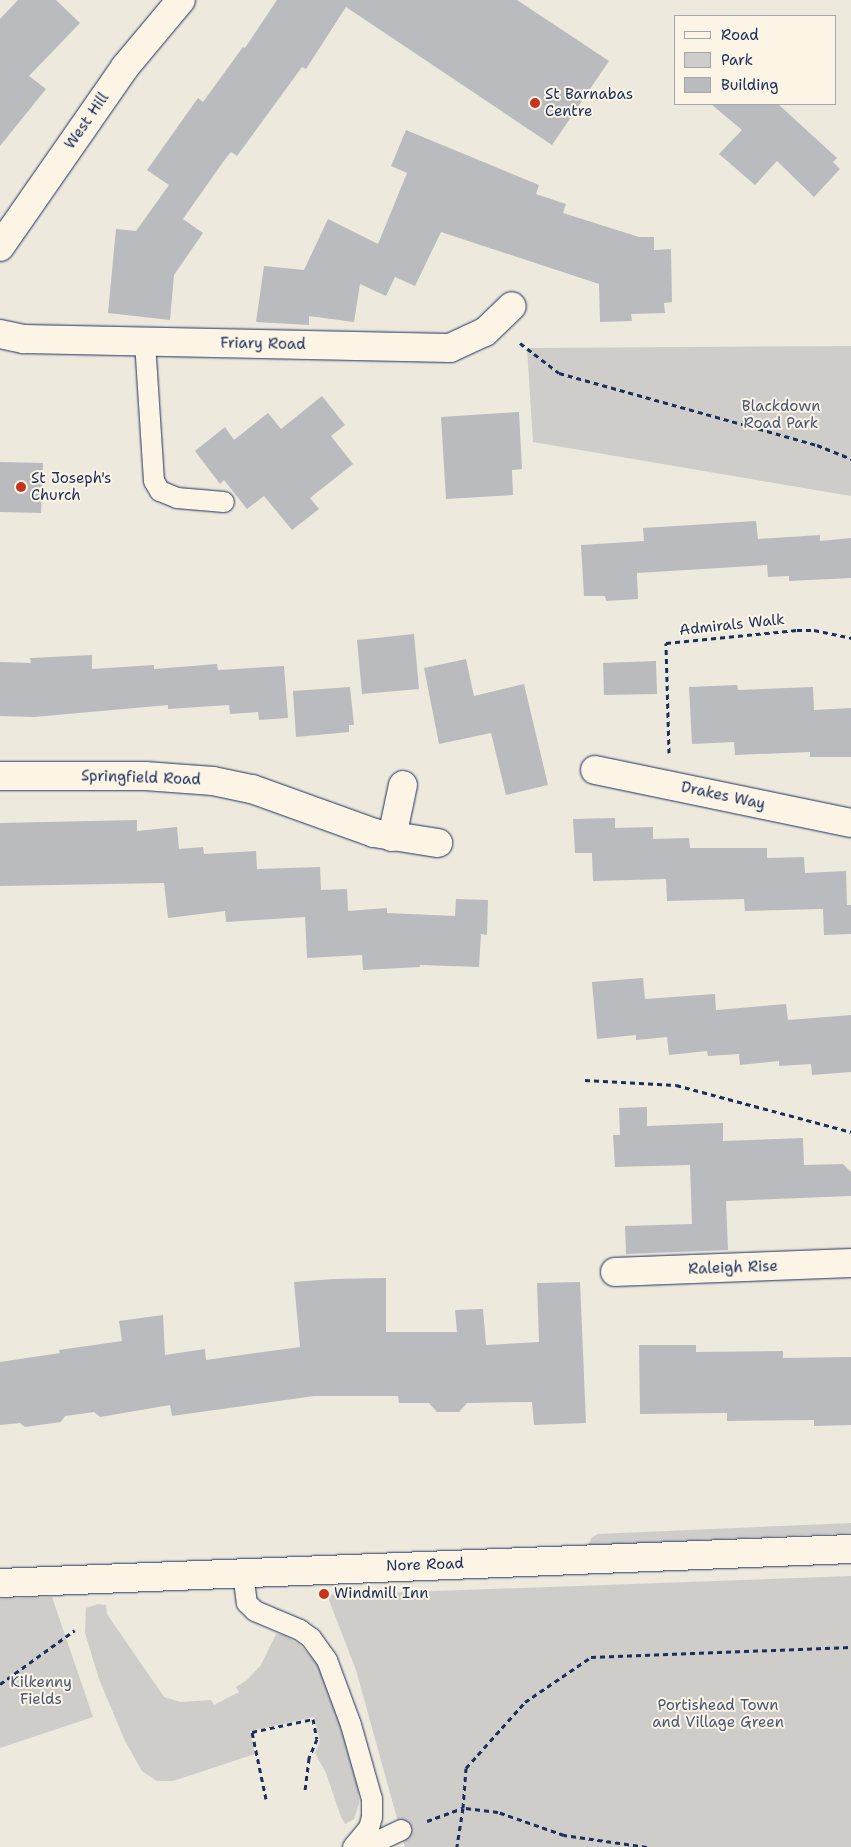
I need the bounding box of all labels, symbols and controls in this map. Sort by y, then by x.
legend [674,15,836,105]
text: Road [721,25,759,45]
text: Park [721,50,753,70]
text: Building [721,75,778,95]
place label: St Barnabas Centre [545,85,633,120]
street label: West Hill [61,89,113,153]
marker: St Barnabas Centre [529,97,541,109]
street label: Friary Road [220,334,306,354]
park label: Blackdown Road Park [742,397,820,432]
place label: St Joseph's Church [31,469,111,504]
marker: St Joseph's Church [15,481,27,493]
street label: Admirals Walk [678,611,786,639]
street label: Springfield Road [81,767,201,789]
street label: Drakes Way [679,778,767,814]
street label: Raleigh Rise [688,1257,778,1279]
street label: Nore Road [386,1555,464,1575]
place label: Windmill Inn [334,1585,428,1603]
marker: Windmill Inn [318,1588,330,1600]
park label: Kilkenny Fields [10,1673,72,1708]
park label: Portishead Town and Village Green [652,1696,784,1731]

